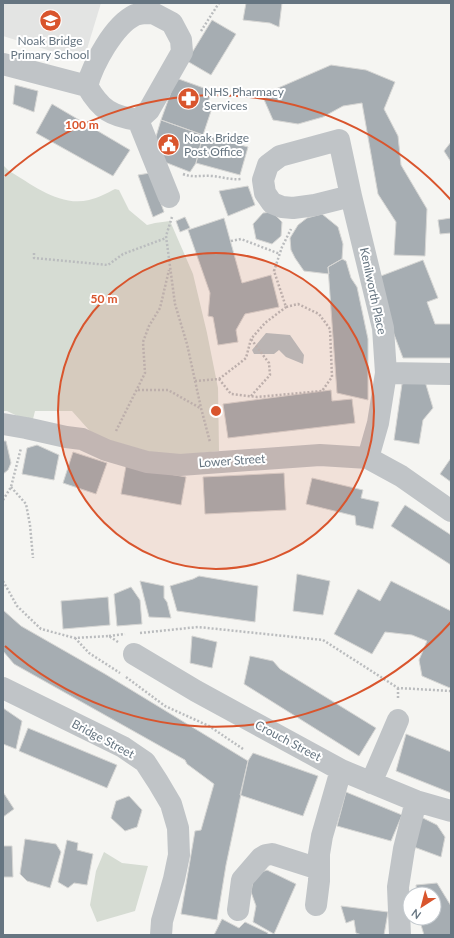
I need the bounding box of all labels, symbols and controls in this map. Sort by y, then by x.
school or university icon: Noak Bridge Primary School [37,7,63,33]
place label: Noak Bridge Primary School [11,33,89,62]
place label: NHS Pharmacy Services [204,84,285,113]
pharmacy icon: NHS Pharmacy Services [176,86,202,112]
text: 100 m [65,117,99,132]
place label: Noak Bridge Post Office [184,130,249,159]
public building icon: Noak Bridge Post Office [155,132,181,158]
street label: Kenilworth Place [357,246,390,336]
text: 50 m [91,291,117,306]
centre of rings [209,404,223,418]
street label: Lower Street [198,451,267,470]
street label: Bridge Street [69,716,138,762]
street label: Crouch Street [253,717,324,765]
north arrow [402,886,442,926]
text: N [409,907,423,922]

